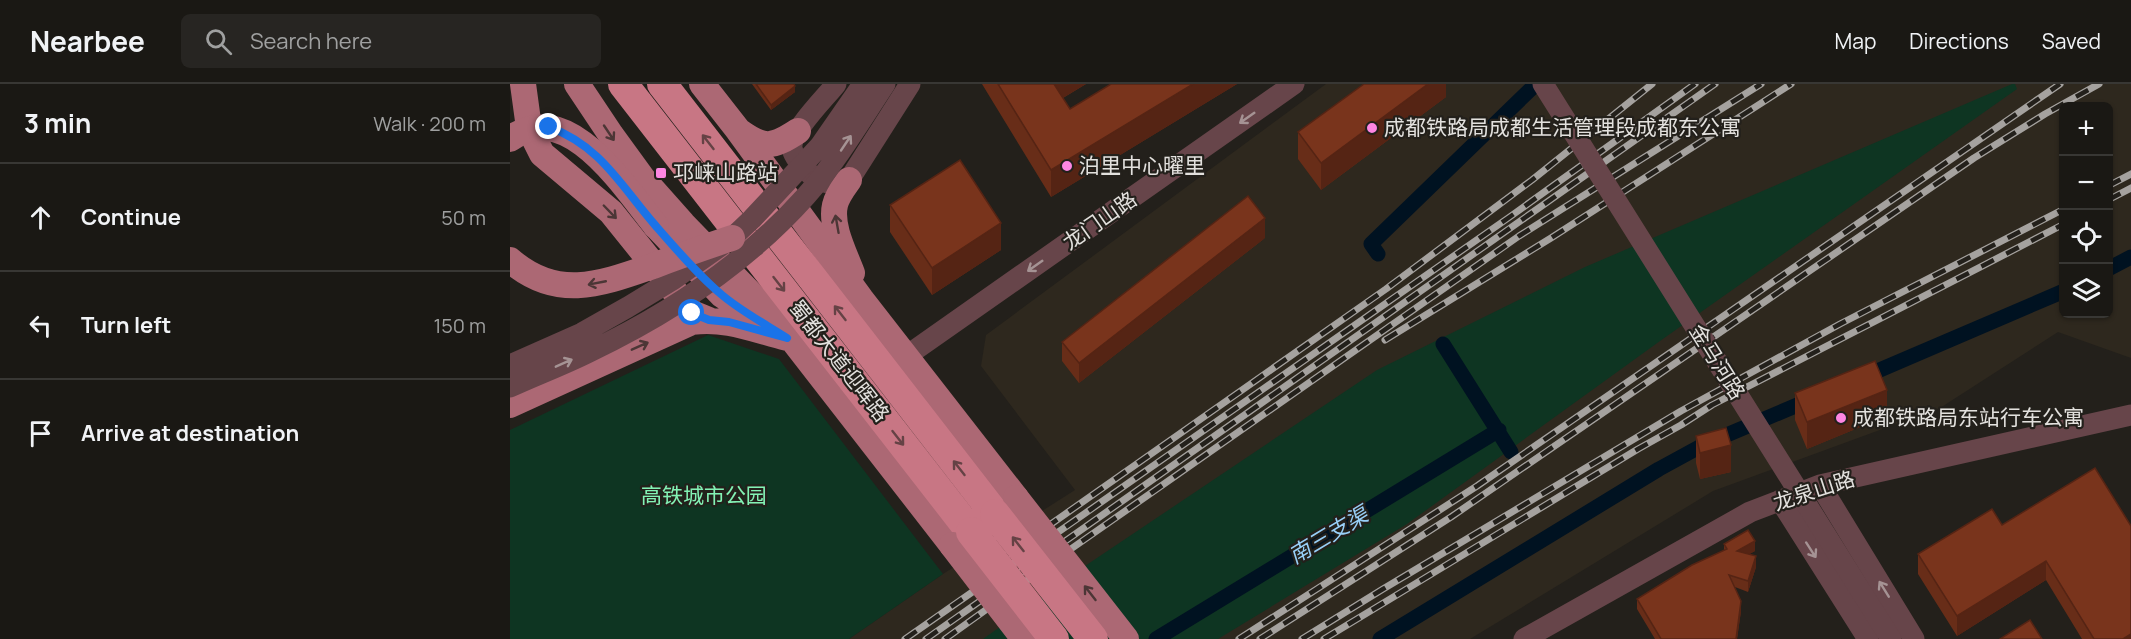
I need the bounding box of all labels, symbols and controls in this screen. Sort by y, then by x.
search box [181,14,601,68]
text: Nearbee [30,22,145,60]
icon: search [202,25,235,58]
text: Search here [250,26,372,56]
text: Map [1835,27,1876,55]
text: Directions [1909,27,2009,55]
text: Saved [2042,27,2101,55]
map controls [2059,102,2113,318]
button: + [2059,102,2113,156]
text: 3 min [24,105,91,141]
text: Walk · 200 m [373,110,486,137]
one-way arrow [1239,112,1255,124]
route end [535,113,561,139]
place label: 成都铁路局成都生活管理段成都东公寓 [1384,113,1741,141]
marker: 成都铁路局成都生活管理段成都东公寓 [1365,121,1379,135]
one-way arrow [603,124,616,141]
one-way arrow [702,134,715,150]
one-way arrow [840,135,852,152]
place label: 泊里中心曜里 [1079,151,1205,179]
button: − [2059,156,2113,210]
place label: 邛崃山路站 [673,158,778,186]
marker: 泊里中心曜里 [1060,159,1074,173]
marker: 邛崃山路站 [654,166,668,180]
street label: 龙门山路 [1057,185,1142,256]
icon: ahead [24,201,57,234]
text: Continue [81,202,181,232]
text: 50 m [441,204,486,231]
one-way arrow [603,205,618,220]
button: locate [2059,210,2113,264]
one-way arrow [831,214,842,234]
one-way arrow [1028,260,1044,272]
button: layers [2059,264,2113,318]
one-way arrow [772,276,785,292]
one-way arrow [587,278,607,289]
street label: 蜀都大道迎晖路 [784,294,896,427]
route start [678,299,704,325]
one-way arrow [834,306,846,322]
icon: left [24,309,57,342]
text: Turn left [81,310,171,340]
text: 150 m [433,312,486,339]
street label: 金马河路 [1684,318,1752,405]
one-way arrow [631,340,649,351]
one-way arrow [554,357,572,369]
place label: 成都铁路局东站行车公寓 [1853,403,2084,431]
marker: 成都铁路局东站行车公寓 [1834,411,1848,425]
icon: arrive [24,417,57,450]
text: Arrive at destination [81,418,299,448]
one-way arrow [892,430,905,446]
one-way arrow [953,460,965,476]
street label: 龙泉山路 [1769,464,1858,516]
park label: 高铁城市公园 [641,481,767,509]
water label: 南三支渠 [1283,498,1376,571]
one-way arrow [1012,536,1025,552]
one-way arrow [1805,541,1818,558]
one-way arrow [1877,581,1889,598]
one-way arrow [1084,585,1097,601]

